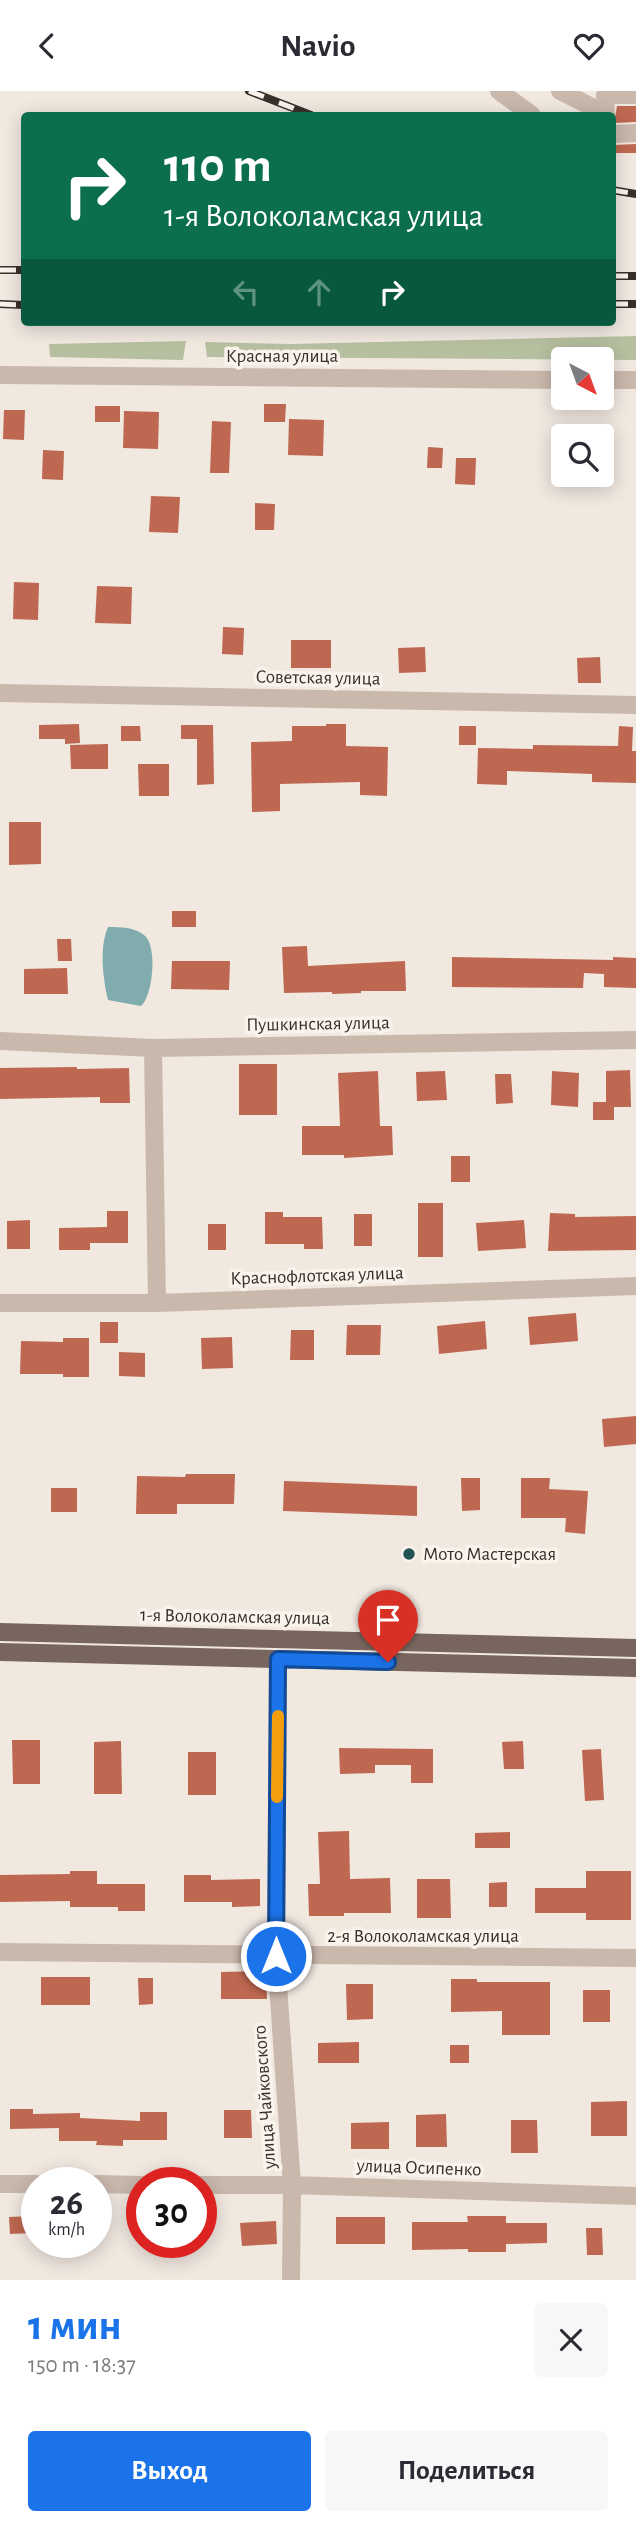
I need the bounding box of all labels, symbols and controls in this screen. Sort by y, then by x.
icon: back [28,27,66,65]
icon: heart [570,27,608,65]
text: Navio [280,30,356,62]
icon: right [49,140,140,231]
text: 110 m [164,142,272,191]
text: 1-я Волоколамская улица [164,200,483,232]
icon: left [227,273,265,311]
icon: ahead [300,273,338,311]
icon: right [373,273,411,311]
street label: Красная улица [226,347,339,366]
north arrow [551,347,614,409]
map controls [551,347,614,487]
button: search [551,424,614,487]
street label: Советская улица [255,667,381,689]
street label: Пушкинская улица [246,1013,390,1035]
street label: Краснофлотская улица [230,1263,404,1289]
place label: Мото Мастерская [423,1545,556,1564]
marker: Мото Мастерская [401,1546,417,1562]
pin [358,1590,418,1662]
icon: arrive [369,1601,407,1639]
street label: 1-я Волоколамская улица [140,1606,330,1628]
position arrow [239,1919,313,1993]
street label: 2-я Волоколамская улица [327,1927,519,1946]
street label: улица Чайковского [250,2024,280,2171]
street label: улица Осипенко [355,2156,482,2180]
speed limit sign: 30 [126,2167,217,2258]
text: 26 [50,2186,83,2221]
text: km/h [48,2221,85,2239]
button: close [534,2303,608,2377]
text: 1 мин [28,2305,122,2347]
text: 150 m · 18:37 [28,2354,136,2377]
button: Выход [28,2431,311,2511]
button: Поделиться [325,2431,608,2511]

